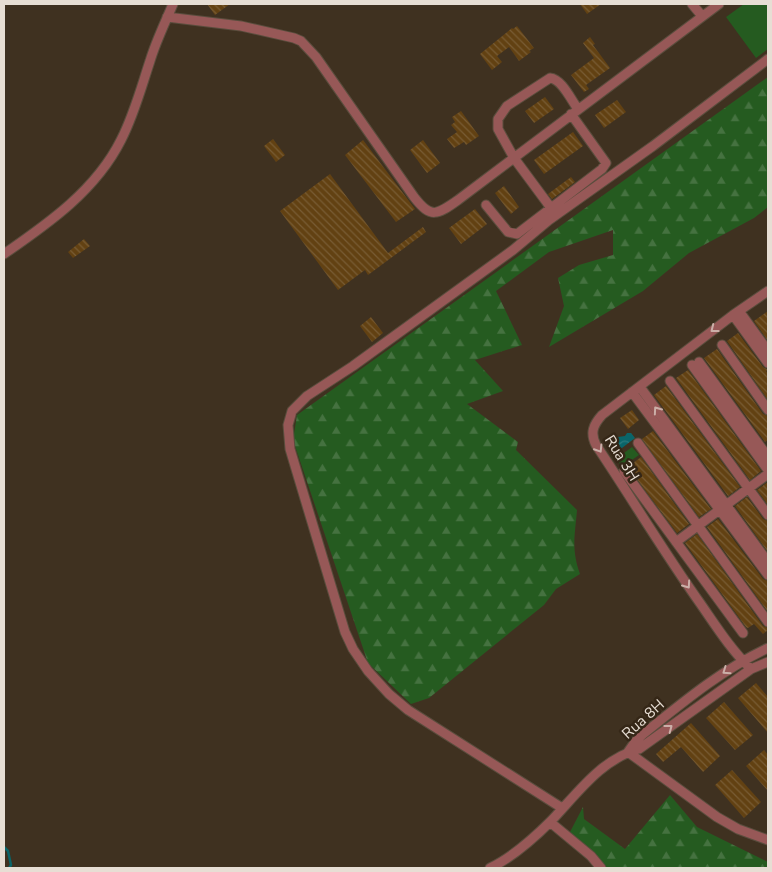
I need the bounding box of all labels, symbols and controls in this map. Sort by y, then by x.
one-way arrow [711,324,720,332]
one-way arrow [654,406,663,416]
street label: Rua 3H [600,431,644,485]
one-way arrow [593,443,602,452]
one-way arrow [681,579,690,589]
one-way arrow [722,665,731,674]
street label: Rua 8H [617,695,669,743]
one-way arrow [663,725,673,734]

